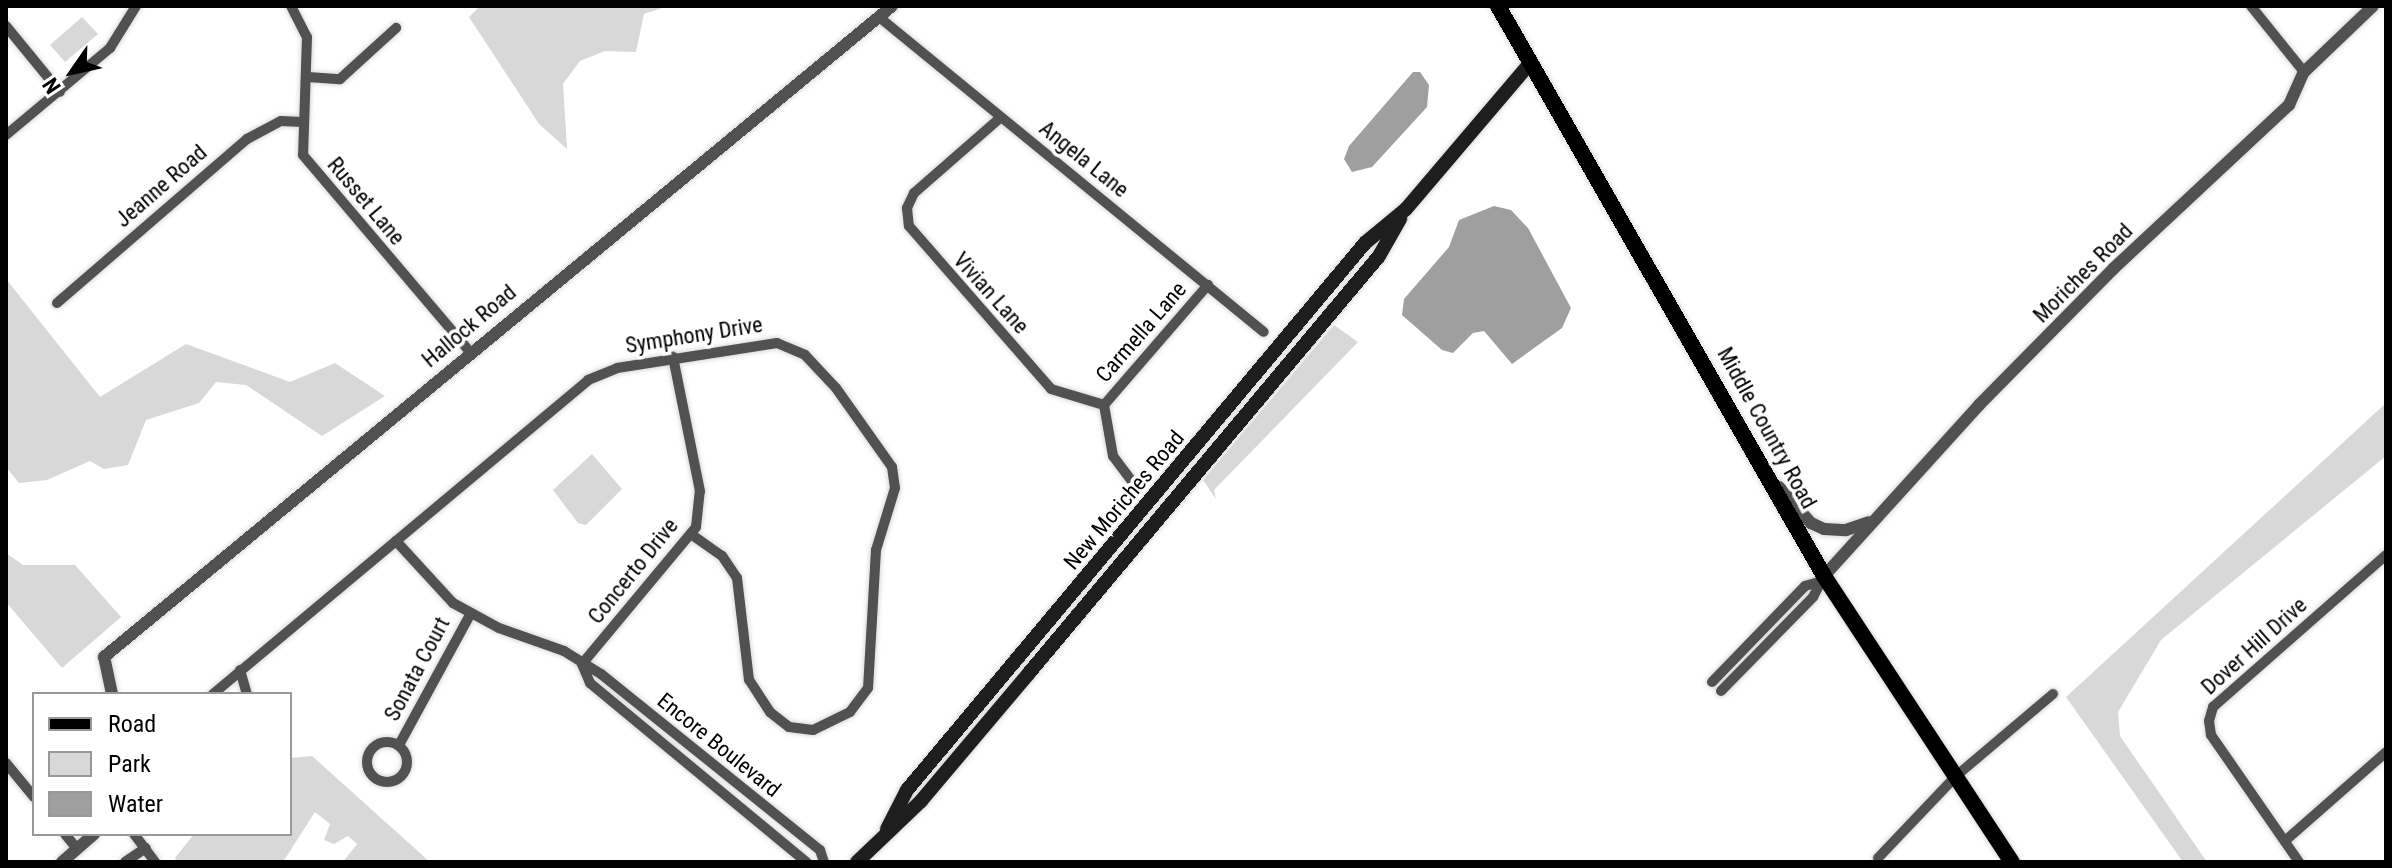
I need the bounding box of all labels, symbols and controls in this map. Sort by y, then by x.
north arrow [32,32,112,112]
text: N [38,73,66,98]
street label: Angela Lane [1034,115,1134,203]
street label: Jeanne Road [110,139,212,233]
street label: Russet Lane [322,152,410,250]
street label: Moriches Road [2028,218,2138,328]
street label: Vivian Lane [948,247,1034,339]
street label: Carmella Lane [1090,276,1192,388]
street label: Hallock Road [417,279,521,373]
street label: Symphony Drive [624,311,764,359]
street label: Middle Country Road [1712,343,1822,513]
street label: New Moriches Road [1058,425,1190,575]
street label: Concerto Drive [582,513,684,629]
street label: Dover Hill Drive [2196,592,2312,700]
street label: Sonata Court [379,613,455,725]
street label: Encore Boulevard [652,687,786,803]
legend [32,692,292,836]
text: Road [108,710,156,738]
text: Park [108,750,151,778]
text: Water [108,790,163,818]

